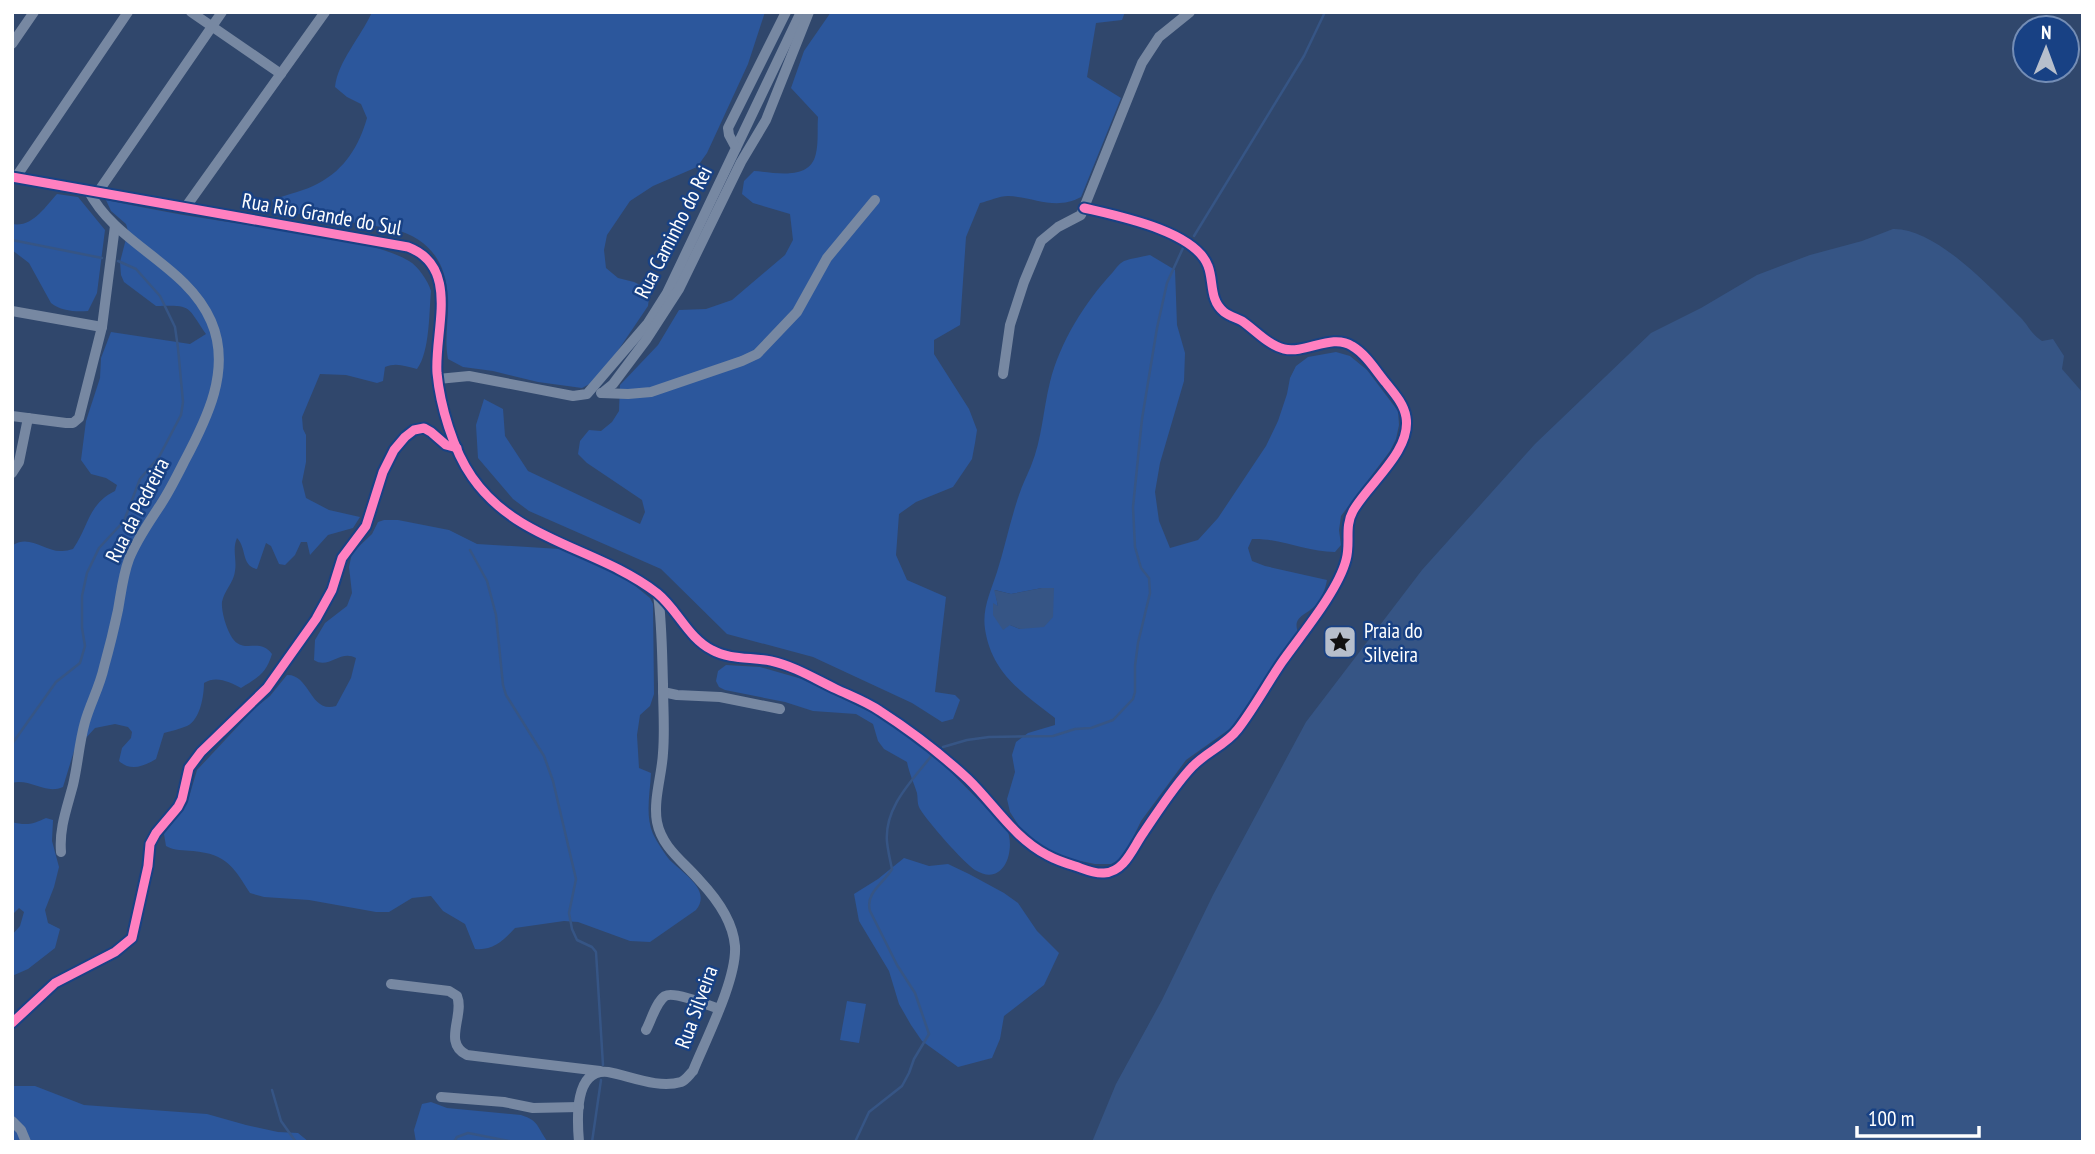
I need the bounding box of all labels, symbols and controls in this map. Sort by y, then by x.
north arrow [2011,14,2081,84]
text: N [2041,20,2052,44]
street label: Rua Caminho do Rei [628,161,718,303]
street label: Rua Rio Grande do Sul [240,187,404,241]
street label: Rua da Pedreira [99,453,175,567]
place label: Praia do Silveira [1364,617,1423,668]
place icon: Praia do Silveira [1321,623,1359,661]
street label: Rua Silveira [669,962,723,1052]
scale bar [1857,1094,1980,1138]
text: 100 m [1868,1105,1914,1132]

